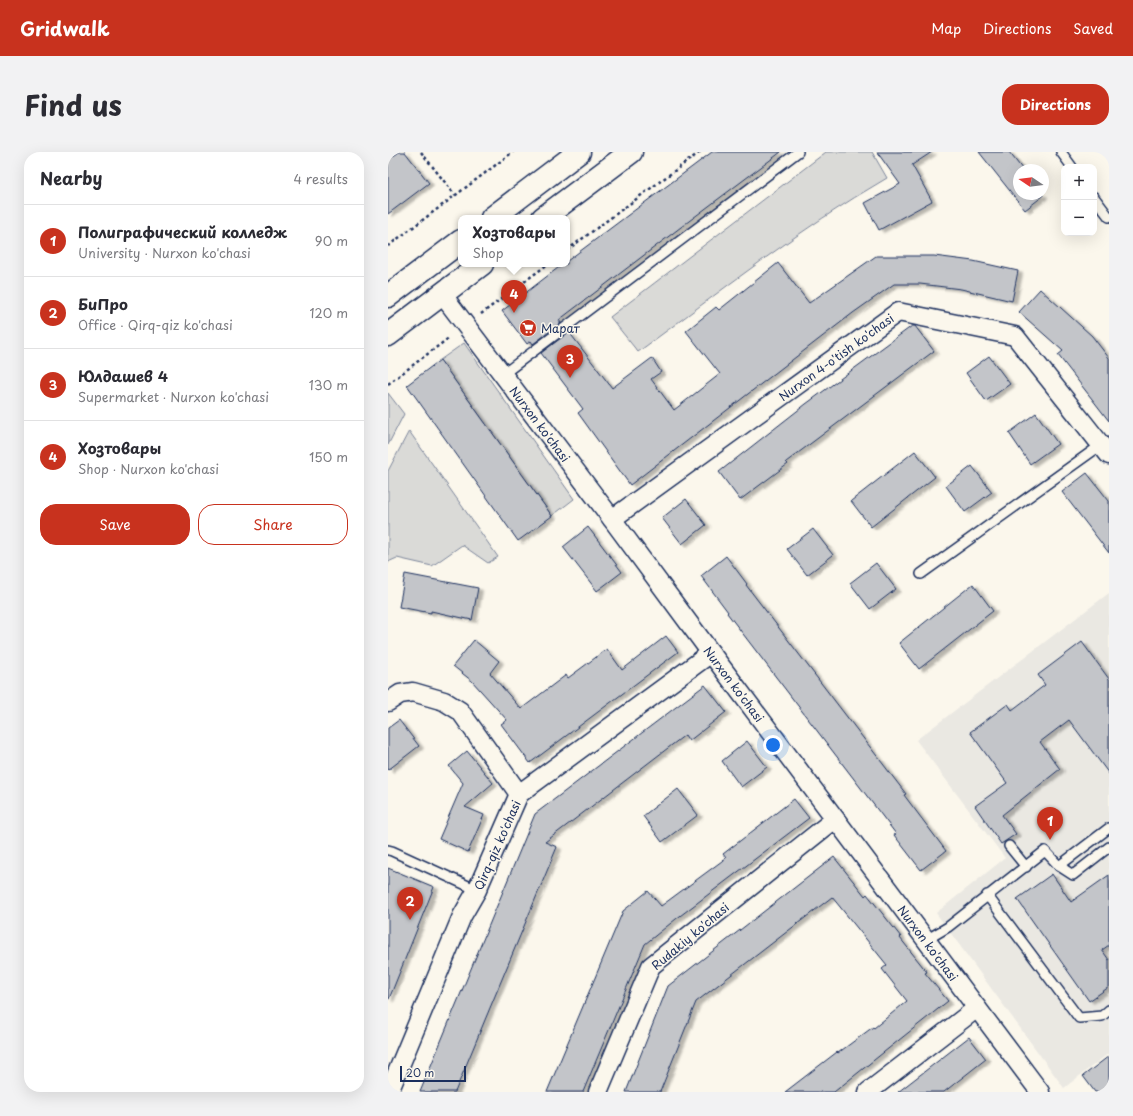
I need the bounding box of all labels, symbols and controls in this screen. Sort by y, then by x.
text: Gridwalk [20,14,110,42]
text: Map [931,18,961,39]
text: Directions [983,18,1051,39]
text: Saved [1073,18,1113,39]
text: Find us [24,83,122,126]
button: Directions [1002,84,1109,125]
north arrow [1013,164,1049,200]
map controls [1061,164,1097,236]
button: + [1061,164,1097,200]
text: Nearby [40,165,102,191]
text: 4 results [294,169,348,188]
button: − [1061,200,1097,236]
popup [458,215,570,267]
text: Полиграфический колледж [78,220,287,243]
text: Хозтовары [472,220,556,243]
text: 1 [50,231,56,250]
text: 90 m [315,231,348,250]
text: University · Nurxon ko'chasi [78,243,251,262]
text: Shop [472,243,504,262]
pin: 4 [501,280,527,313]
text: БиПро [78,292,128,315]
text: 2 [48,303,58,322]
text: 120 m [309,303,348,322]
street label: Nurxon 4-o'tish ko'chasi [775,309,897,405]
text: Office · Qirq-qiz ko'chasi [78,315,233,334]
supermarket icon: Марат [518,318,538,338]
place label: Марат [541,319,581,337]
pin: 3 [557,345,583,378]
text: Юлдашев 4 [78,364,168,387]
text: 3 [49,375,57,394]
text: 130 m [309,375,348,394]
street label: Nurxon ko'chasi [505,382,575,466]
text: Supermarket · Nurxon ko'chasi [78,387,269,406]
text: Хозтовары [78,436,161,459]
text: 4 [49,447,57,466]
text: 150 m [309,447,348,466]
text: Shop · Nurxon ko'chasi [78,459,219,478]
button: Save [40,504,190,545]
button: Share [198,504,348,545]
street label: Nurxon ko'chasi [699,642,769,726]
your location [763,735,783,755]
street label: Qirq-qiz ko'chasi [469,797,525,893]
pin: 1 [1037,807,1063,840]
pin: 2 [397,887,423,920]
street label: Rudakiy ko'chasi [647,898,733,974]
street label: Nurxon ko'chasi [893,901,963,985]
scale bar [400,1064,466,1083]
text: 20 m [406,1064,434,1081]

